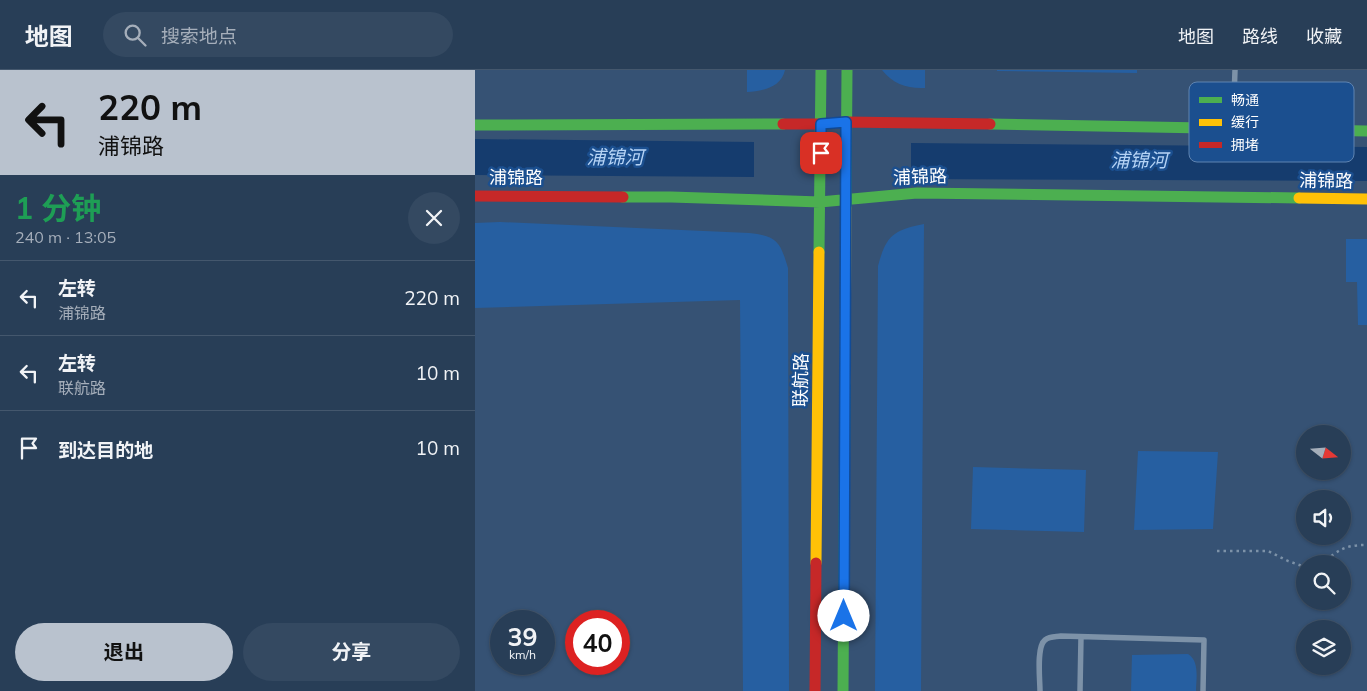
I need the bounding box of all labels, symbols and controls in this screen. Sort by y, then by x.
search box [103,12,453,57]
text: 地图 [25,21,73,51]
icon: search [121,21,149,49]
text: 搜索地点 [161,24,237,48]
text: 地图 [1178,25,1214,48]
text: 路线 [1242,25,1278,48]
text: 收藏 [1306,25,1342,48]
legend [1189,82,1354,162]
text: 220 m [98,85,202,129]
icon: left [15,90,80,155]
text: 畅通 [1231,91,1259,109]
text: 缓行 [1231,113,1259,131]
text: 浦锦路 [98,132,164,160]
pin [800,132,842,174]
text: 拥堵 [1231,136,1259,154]
icon: arrive [807,139,835,167]
water label: 浦锦河 [586,145,647,169]
water label: 浦锦河 [1110,148,1171,172]
street label: 浦锦路 [893,164,947,189]
street label: 浦锦路 [489,166,543,189]
street label: 浦锦路 [1299,169,1353,192]
text: 1 分钟 [15,189,101,227]
button: close [408,192,460,244]
text: 240 m · 13:05 [15,227,116,247]
text: 左转 [58,276,96,300]
icon: left [15,284,43,312]
text: 220 m [404,286,460,310]
text: 浦锦路 [58,303,106,323]
text: 左转 [58,351,96,375]
street label: 联航路 [789,353,812,407]
icon: left [15,359,43,387]
text: 10 m [416,361,460,385]
text: 联航路 [58,378,106,398]
north arrow [1296,425,1351,480]
map controls [1296,425,1351,675]
icon: arrive [15,434,43,462]
text: 10 m [416,436,460,460]
text: 到达目的地 [58,438,153,462]
button: sound [1296,490,1351,545]
button: search [1296,555,1351,610]
position arrow [817,589,869,641]
speed limit sign: 40 [565,610,630,675]
button: layers [1296,620,1351,675]
text: 39 [507,621,538,652]
button: 退出 [15,623,233,681]
button: 分享 [243,623,460,681]
text: km/h [509,647,536,662]

